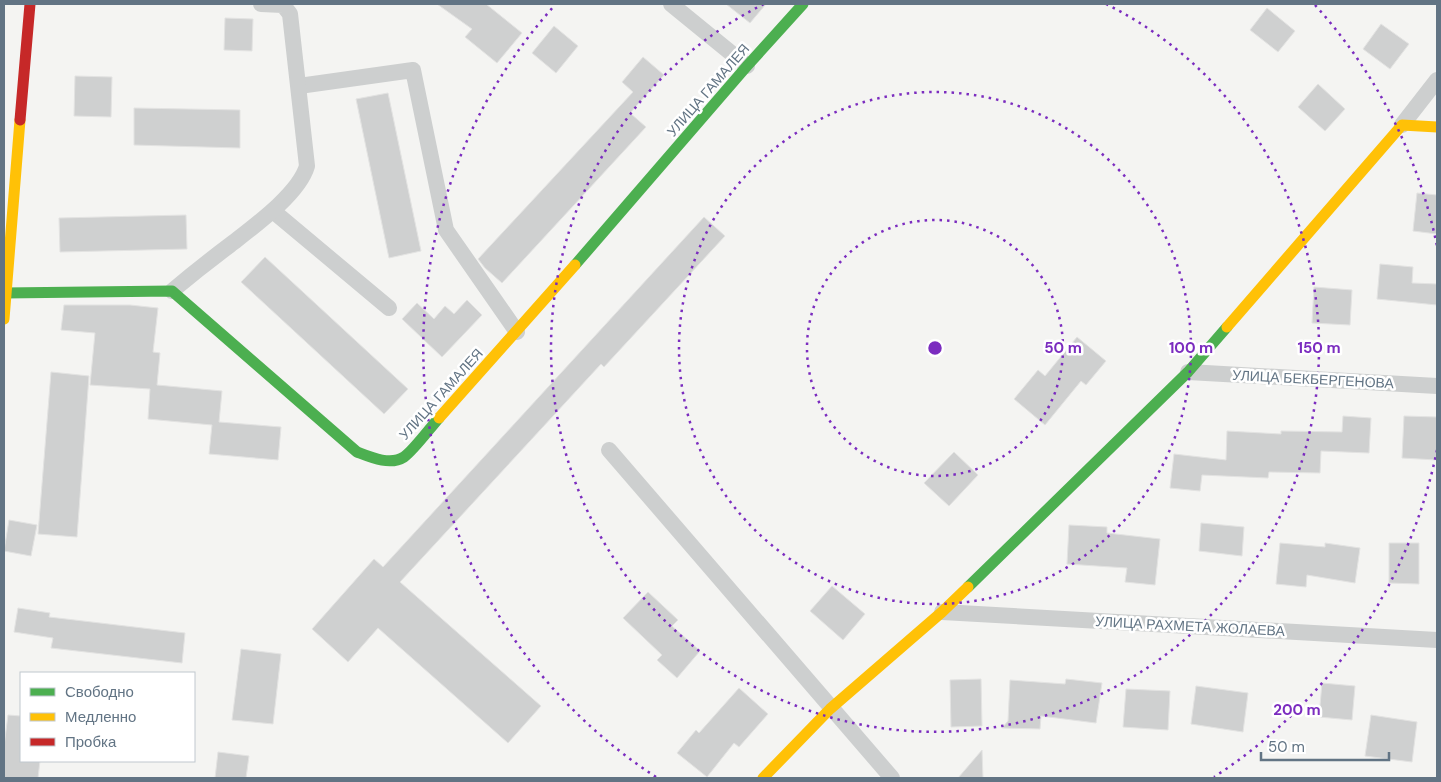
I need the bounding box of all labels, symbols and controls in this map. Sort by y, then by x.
street label: УЛИЦА ГАМАЛЕЯ [663,40,753,140]
text: 50 m [1044,338,1082,358]
text: 100 m [1169,338,1213,358]
text: 150 m [1298,338,1341,358]
centre of rings [926,339,944,357]
street label: УЛИЦА ГАМАЛЕЯ [395,344,487,444]
street label: УЛИЦА БЕКБЕРГЕНОВА [1232,366,1395,392]
street label: УЛИЦА РАХМЕТА ЖОЛАЕВА [1095,612,1286,640]
legend [20,672,195,762]
text: Свободно [65,682,134,702]
text: 200 m [1273,700,1321,720]
text: Медленно [65,707,136,727]
scale bar [1261,730,1388,762]
text: Пробка [65,732,117,752]
text: 50 m [1268,737,1305,757]

